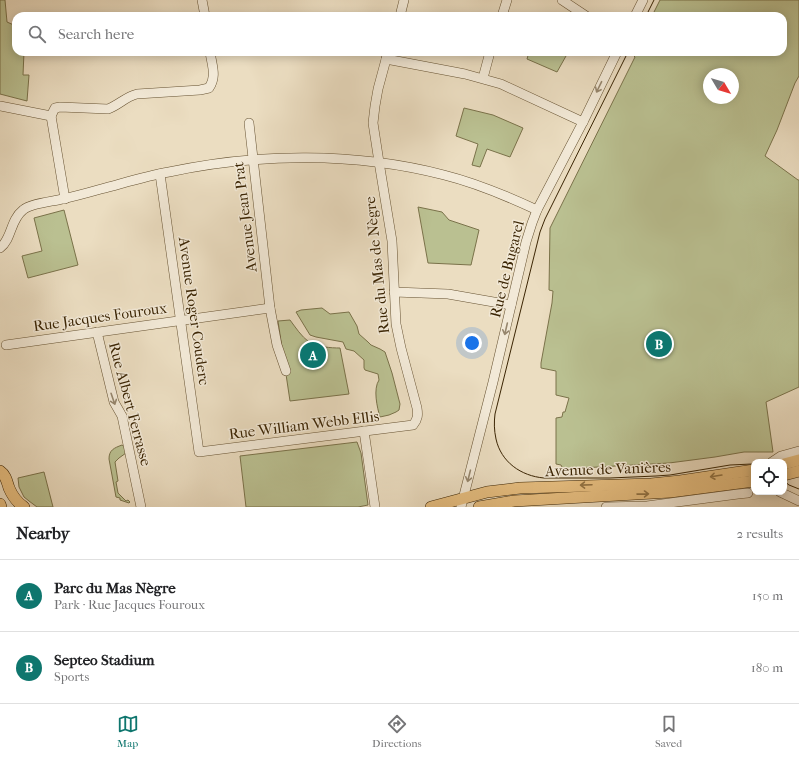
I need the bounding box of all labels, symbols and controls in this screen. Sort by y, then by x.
search box [12,12,787,56]
icon: search [26,23,48,45]
text: Search here [58,25,134,43]
north arrow [703,68,739,104]
one-way arrow [595,81,602,93]
street label: Avenue Jean Prat [229,160,261,274]
street label: Rue du Mas de Nègre [361,195,393,335]
street label: Rue de Bugarel [486,219,528,319]
street label: Avenue Roger Couderc [175,235,213,387]
street label: Rue Jacques Fouroux [32,299,168,335]
one-way arrow [501,322,509,335]
pin: B [646,329,672,359]
your location [462,333,482,353]
street label: Rue Albert Ferrasse [105,340,155,468]
pin: A [300,340,326,370]
one-way arrow [110,393,118,405]
street label: Rue William Webb Ellis [228,407,381,443]
street label: Avenue de Vanières [544,458,672,480]
map controls [751,459,787,495]
button: locate [751,459,787,495]
one-way arrow [465,470,473,483]
one-way arrow [709,473,722,481]
one-way arrow [580,482,593,489]
one-way arrow [636,490,649,497]
text: Nearby [16,523,70,543]
text: 2 results [737,526,783,541]
text: Parc du Mas Nègre [54,579,176,597]
text: A [25,588,33,603]
text: 150 m [752,588,783,603]
text: Park · Rue Jacques Fouroux [54,597,205,612]
text: Septeo Stadium [54,651,154,669]
text: B [25,660,33,675]
text: 180 m [751,660,783,675]
text: Sports [54,669,89,684]
tab: Map [117,713,139,750]
tab: Directions [372,713,422,750]
tab: Saved [655,713,682,750]

